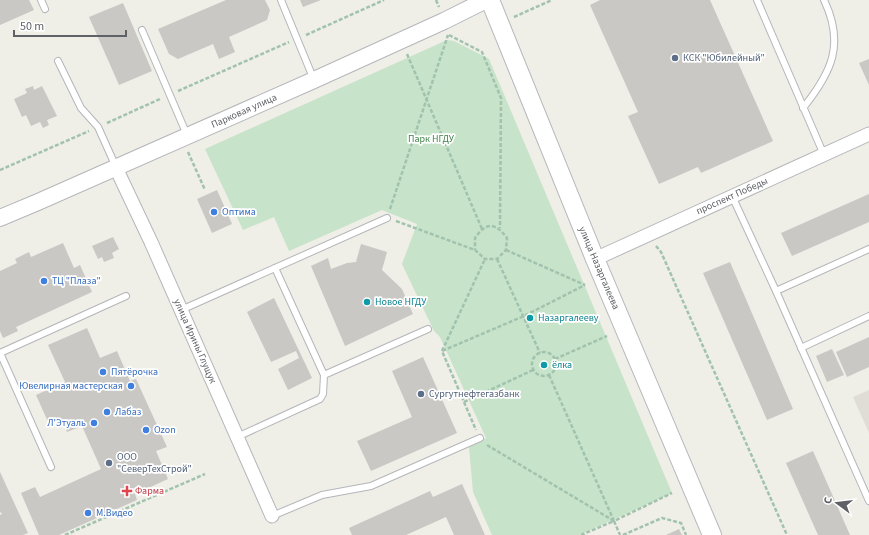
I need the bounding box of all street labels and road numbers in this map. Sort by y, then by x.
street label: Парковая улица [209,90,279,132]
street label: проспект Победы [694,174,770,218]
street label: улица Назаргалеева [575,224,623,312]
street label: улица Ирины Глущук [170,296,220,386]

